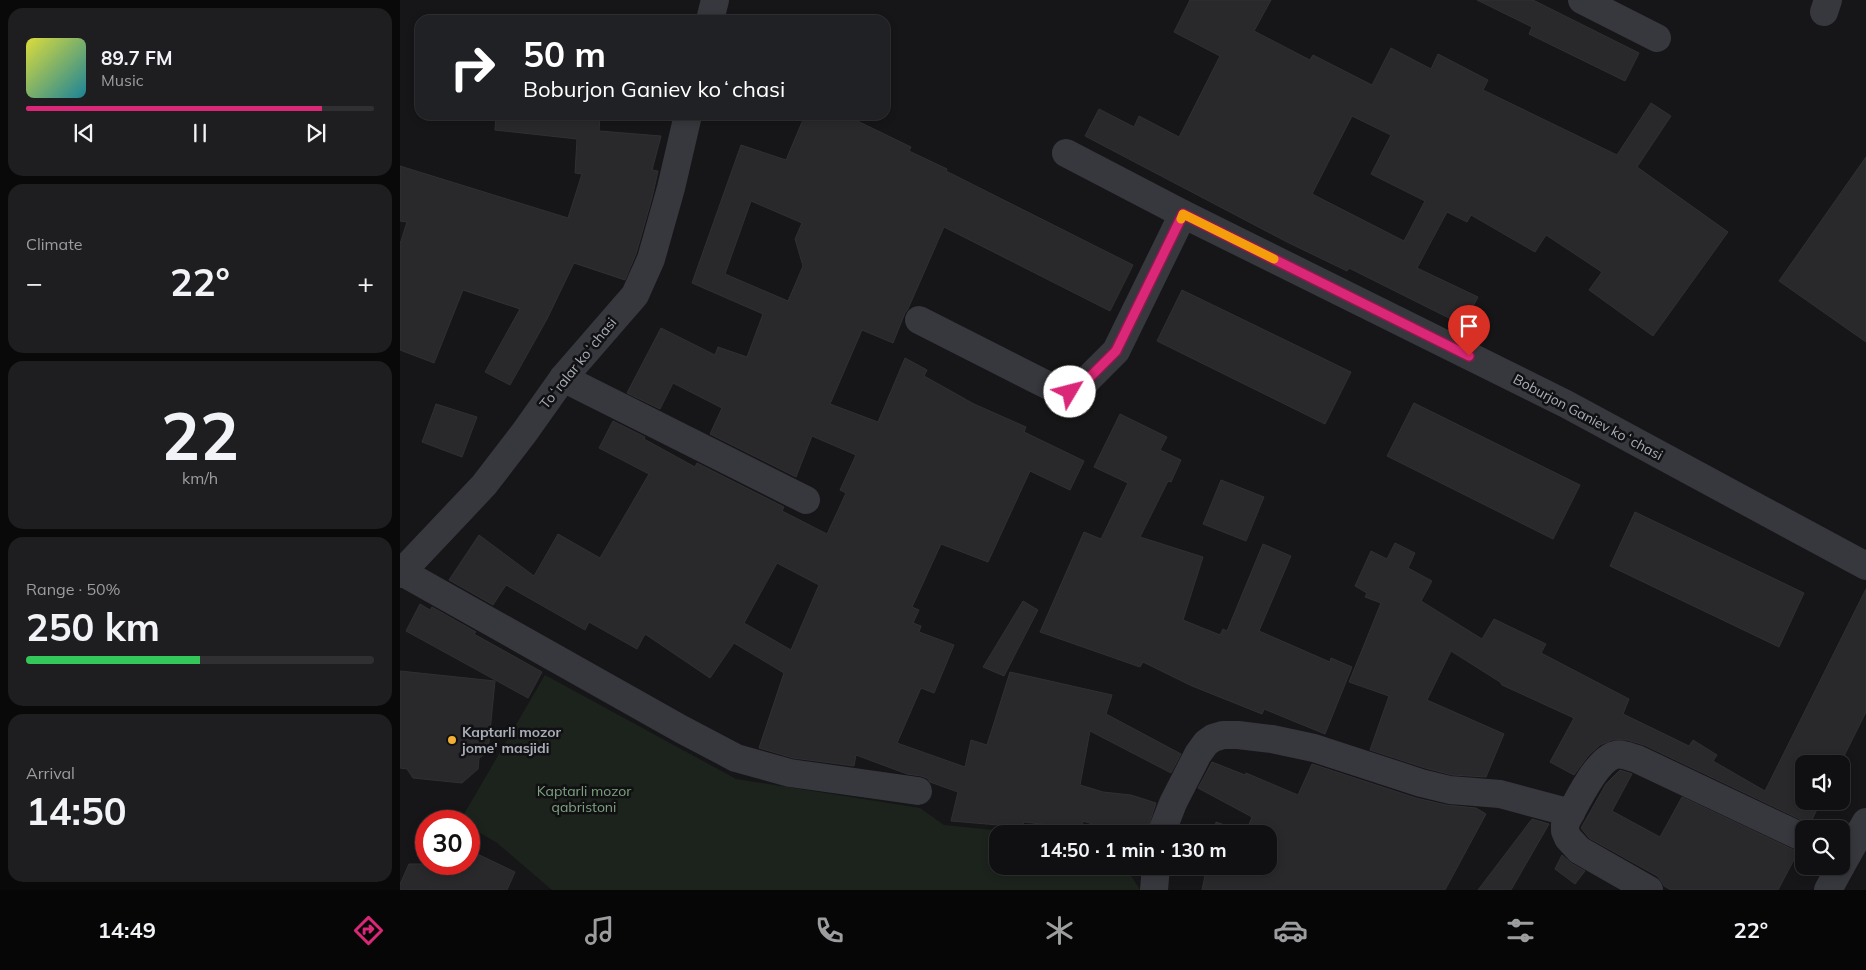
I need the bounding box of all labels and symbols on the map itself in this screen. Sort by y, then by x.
pin [1448,305,1490,356]
street label: Toʻralar koʻchasi [536,314,620,412]
position arrow [1043,365,1095,417]
street label: Boburjon Ganiev koʻchasi [1510,370,1666,464]
place label: Kaptarli mozor jome' masjidi [461,723,562,757]
marker: Kaptarli mozor jome' masjidi [446,734,458,746]
park label: Kaptarli mozor qabristoni [537,782,632,816]
speed limit sign: 30 [415,810,480,875]

